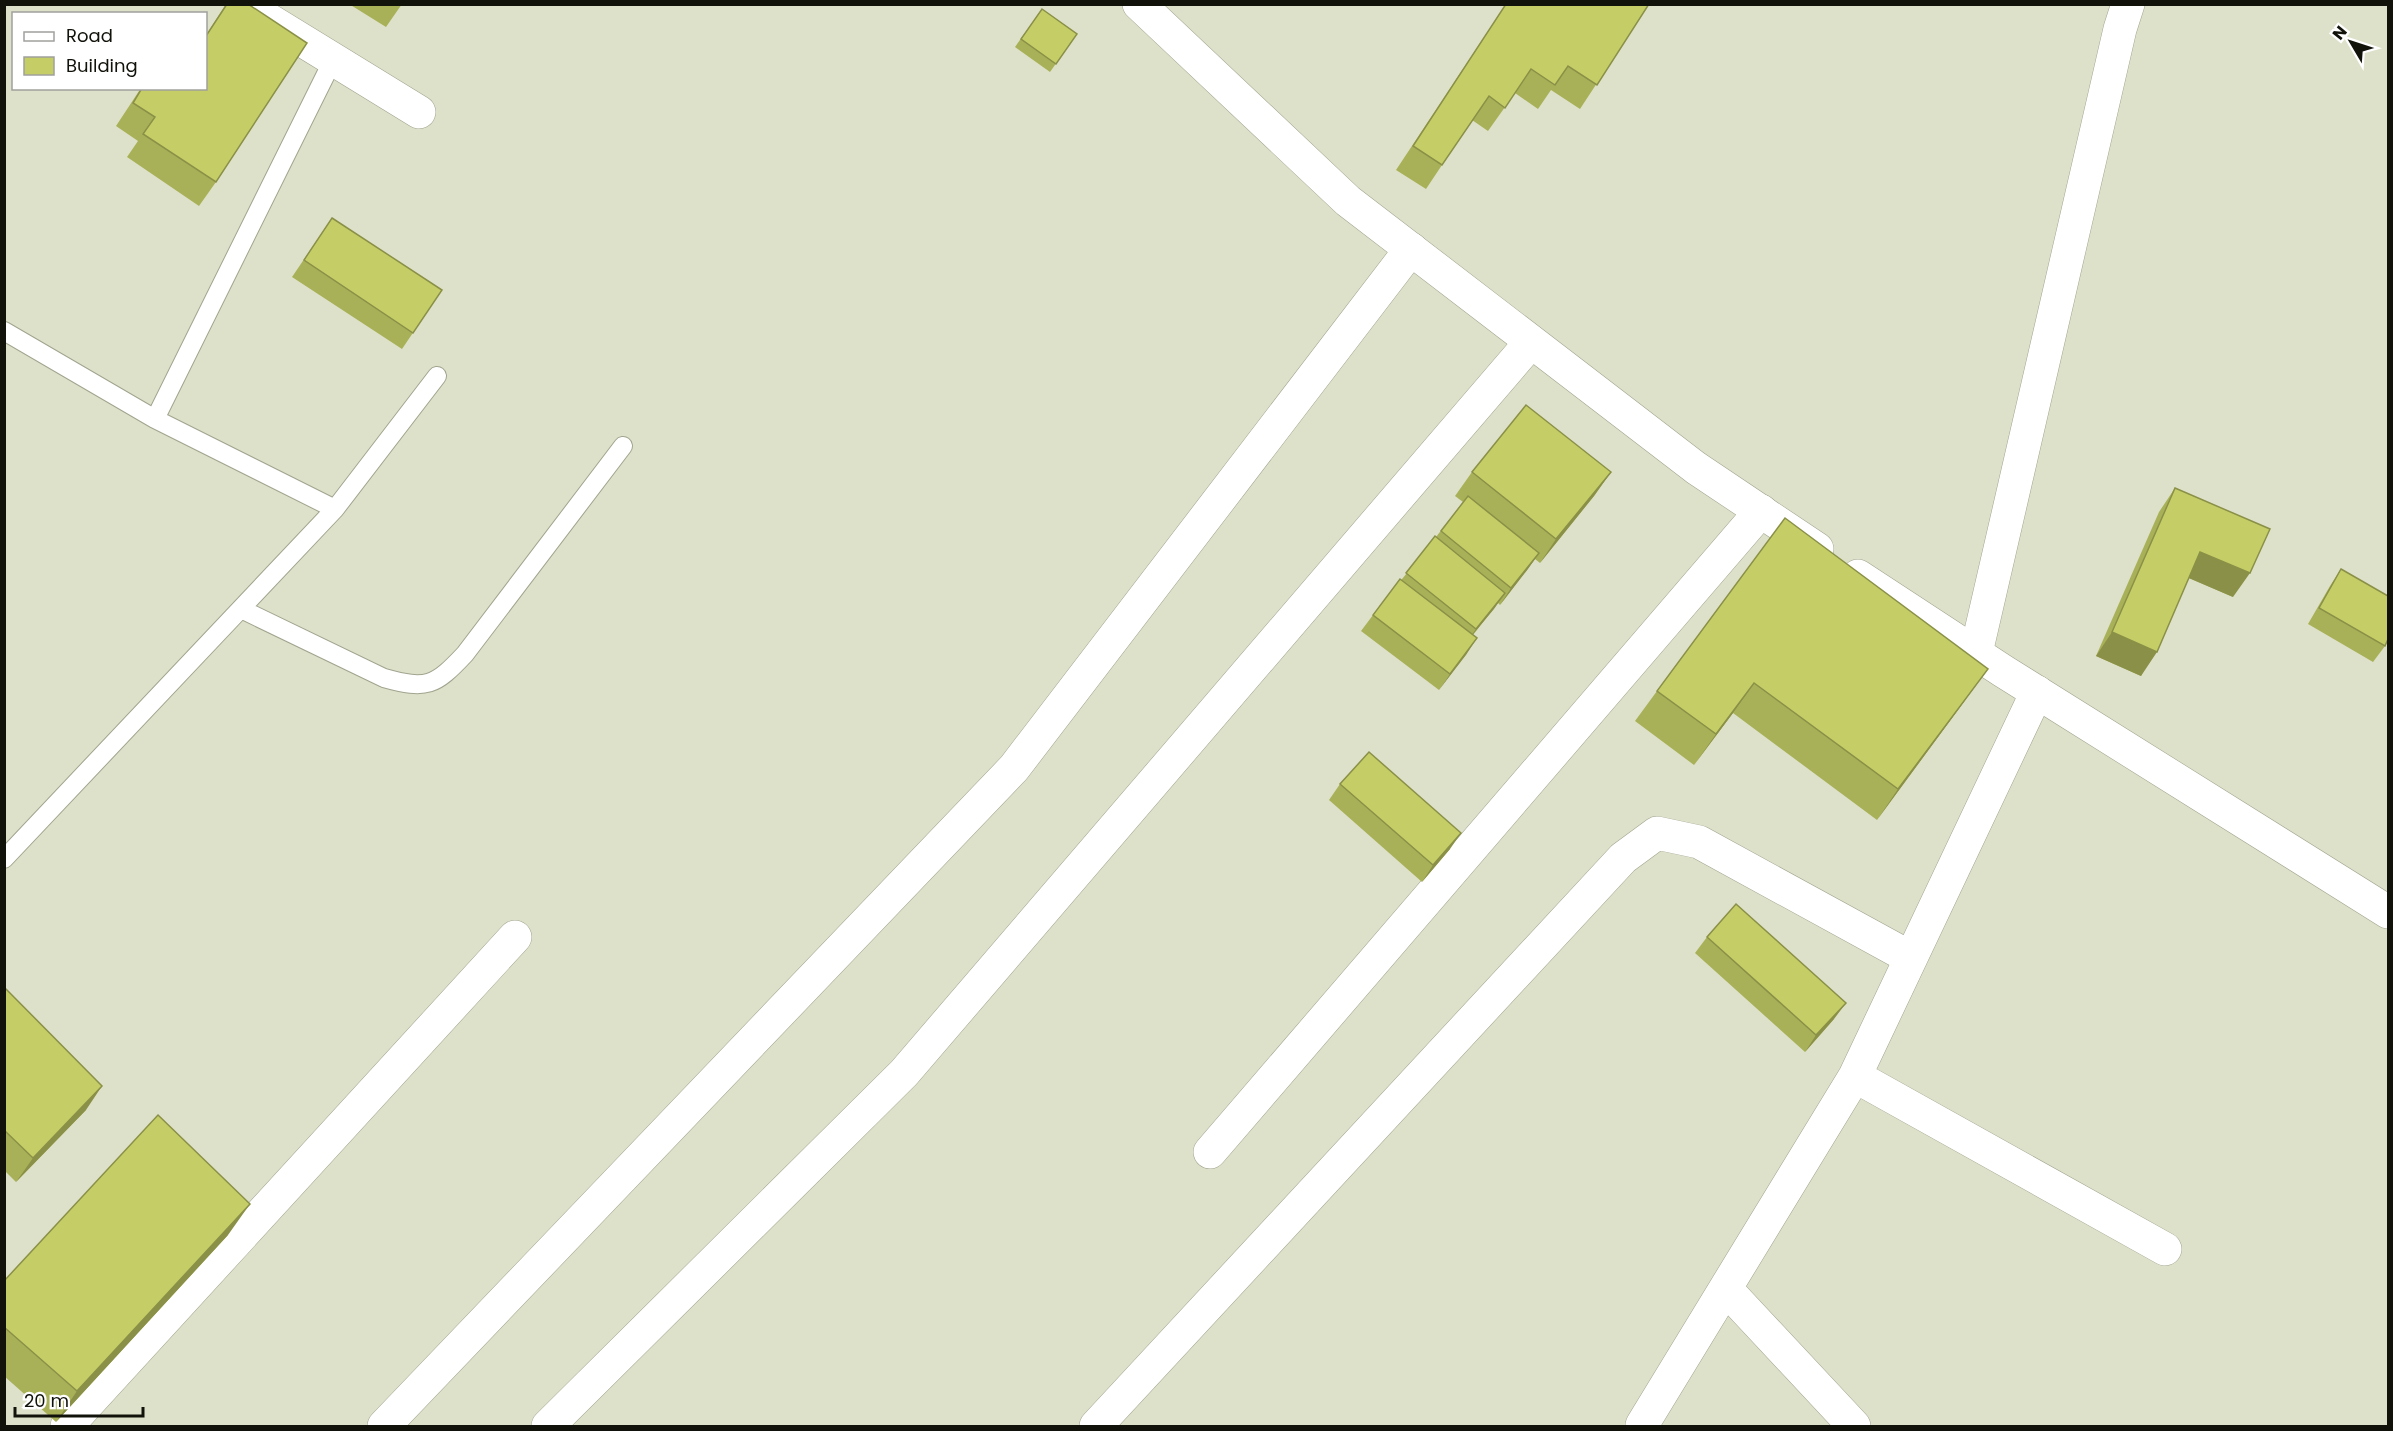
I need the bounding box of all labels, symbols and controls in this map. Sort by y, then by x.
legend [12,12,207,90]
north arrow [2321,12,2381,72]
text: N [2327,21,2352,45]
text: Road [66,23,113,48]
text: Building [66,53,138,78]
scale bar [15,1380,142,1418]
text: 20 m [24,1388,69,1413]

